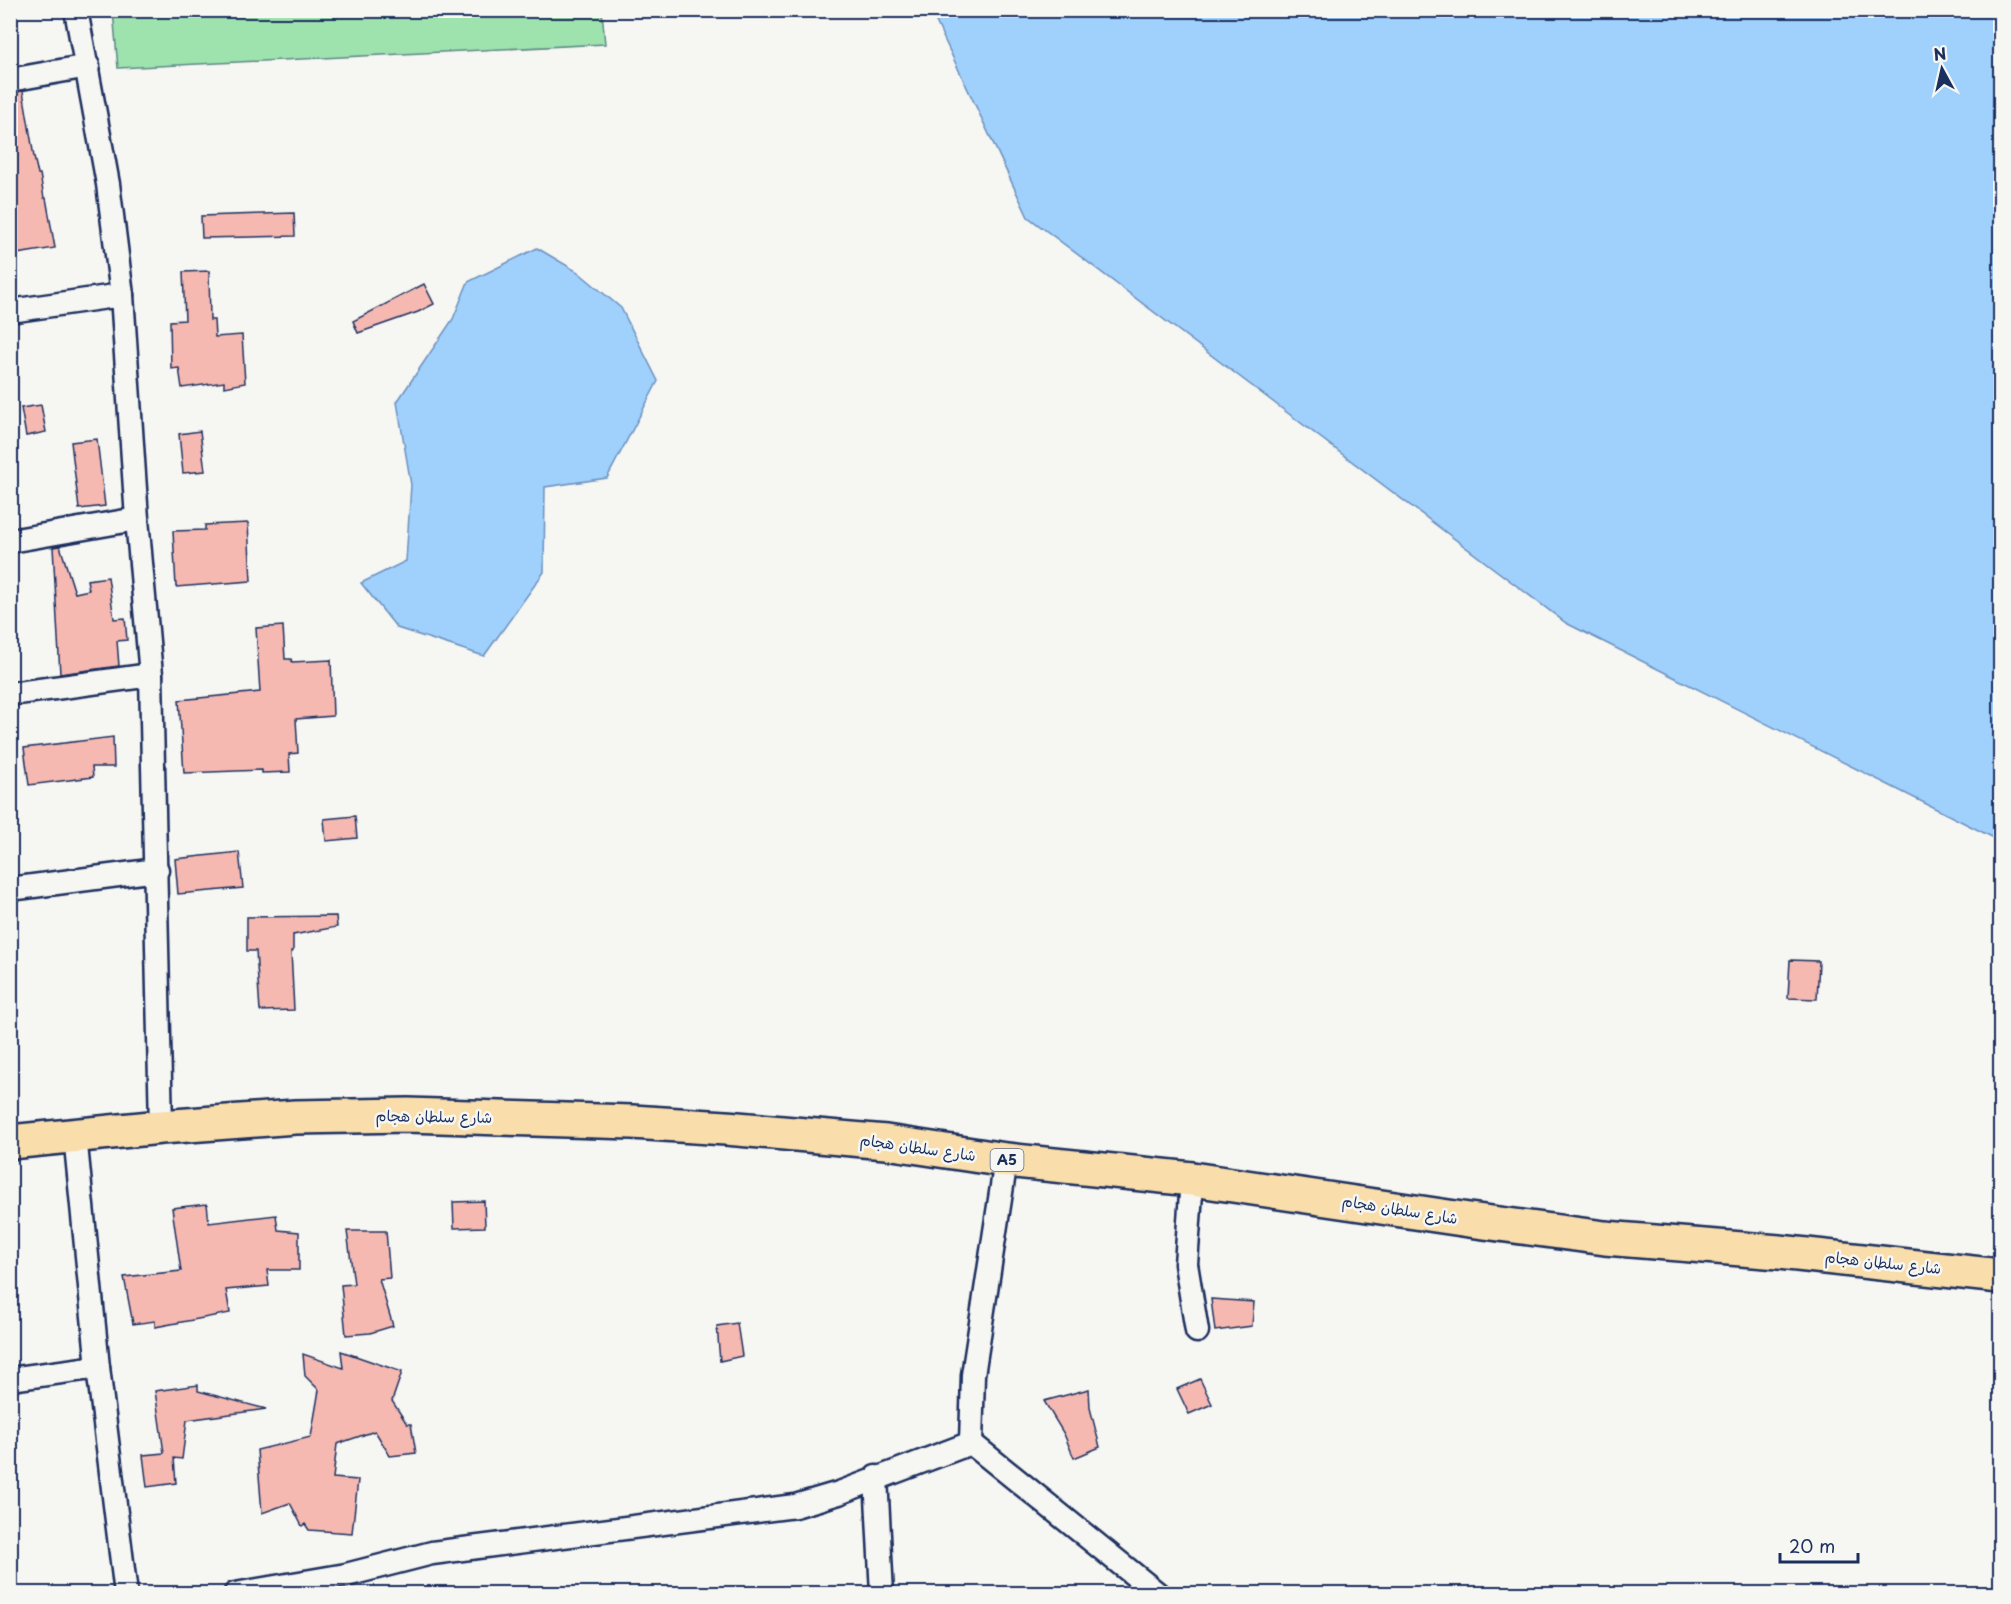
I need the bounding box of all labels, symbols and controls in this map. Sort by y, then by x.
north arrow [1912,39,1972,99]
text: N [1932,40,1948,66]
street label: شارع سلطان هجام [376,1103,493,1129]
street label: شارع سلطان هجام [859,1127,978,1167]
road number: A5 [990,1149,1024,1171]
street label: شارع سلطان هجام [1341,1188,1460,1230]
street label: شارع سلطان هجام [1824,1244,1942,1280]
scale bar [1780,1526,1858,1564]
text: 20 m [1789,1532,1835,1559]

